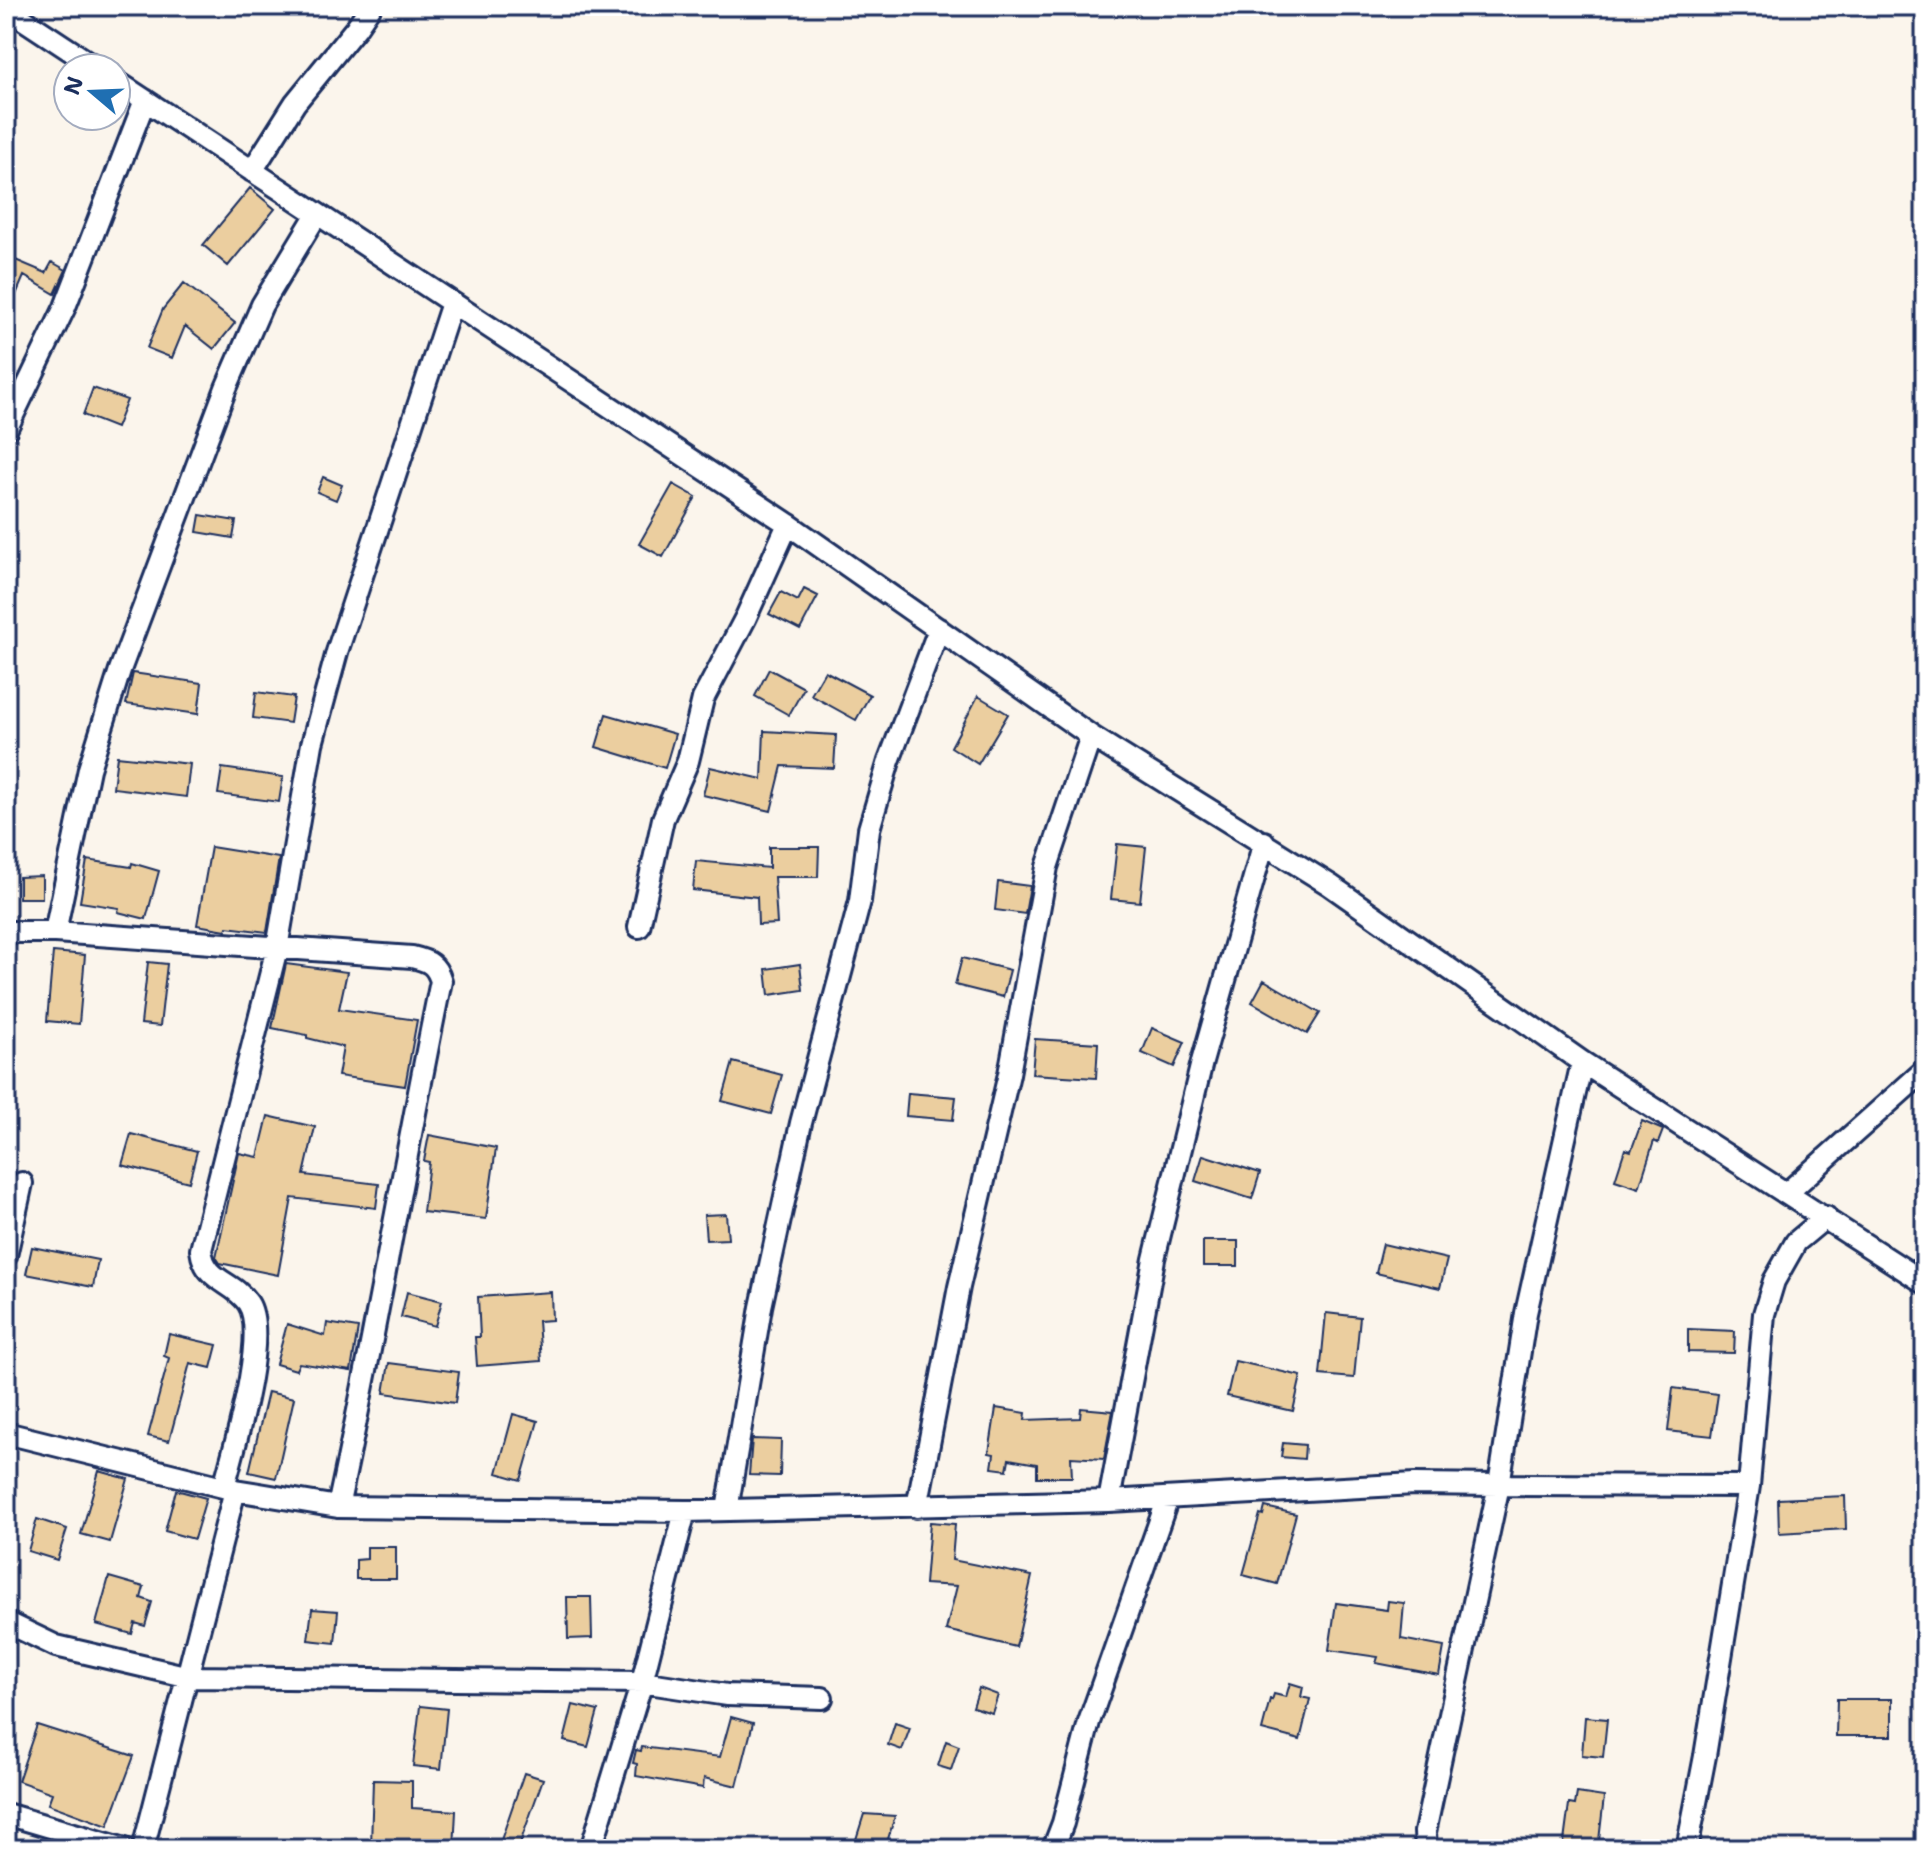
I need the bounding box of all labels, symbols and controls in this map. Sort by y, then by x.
north arrow [52,52,132,132]
text: N [57,73,90,99]

